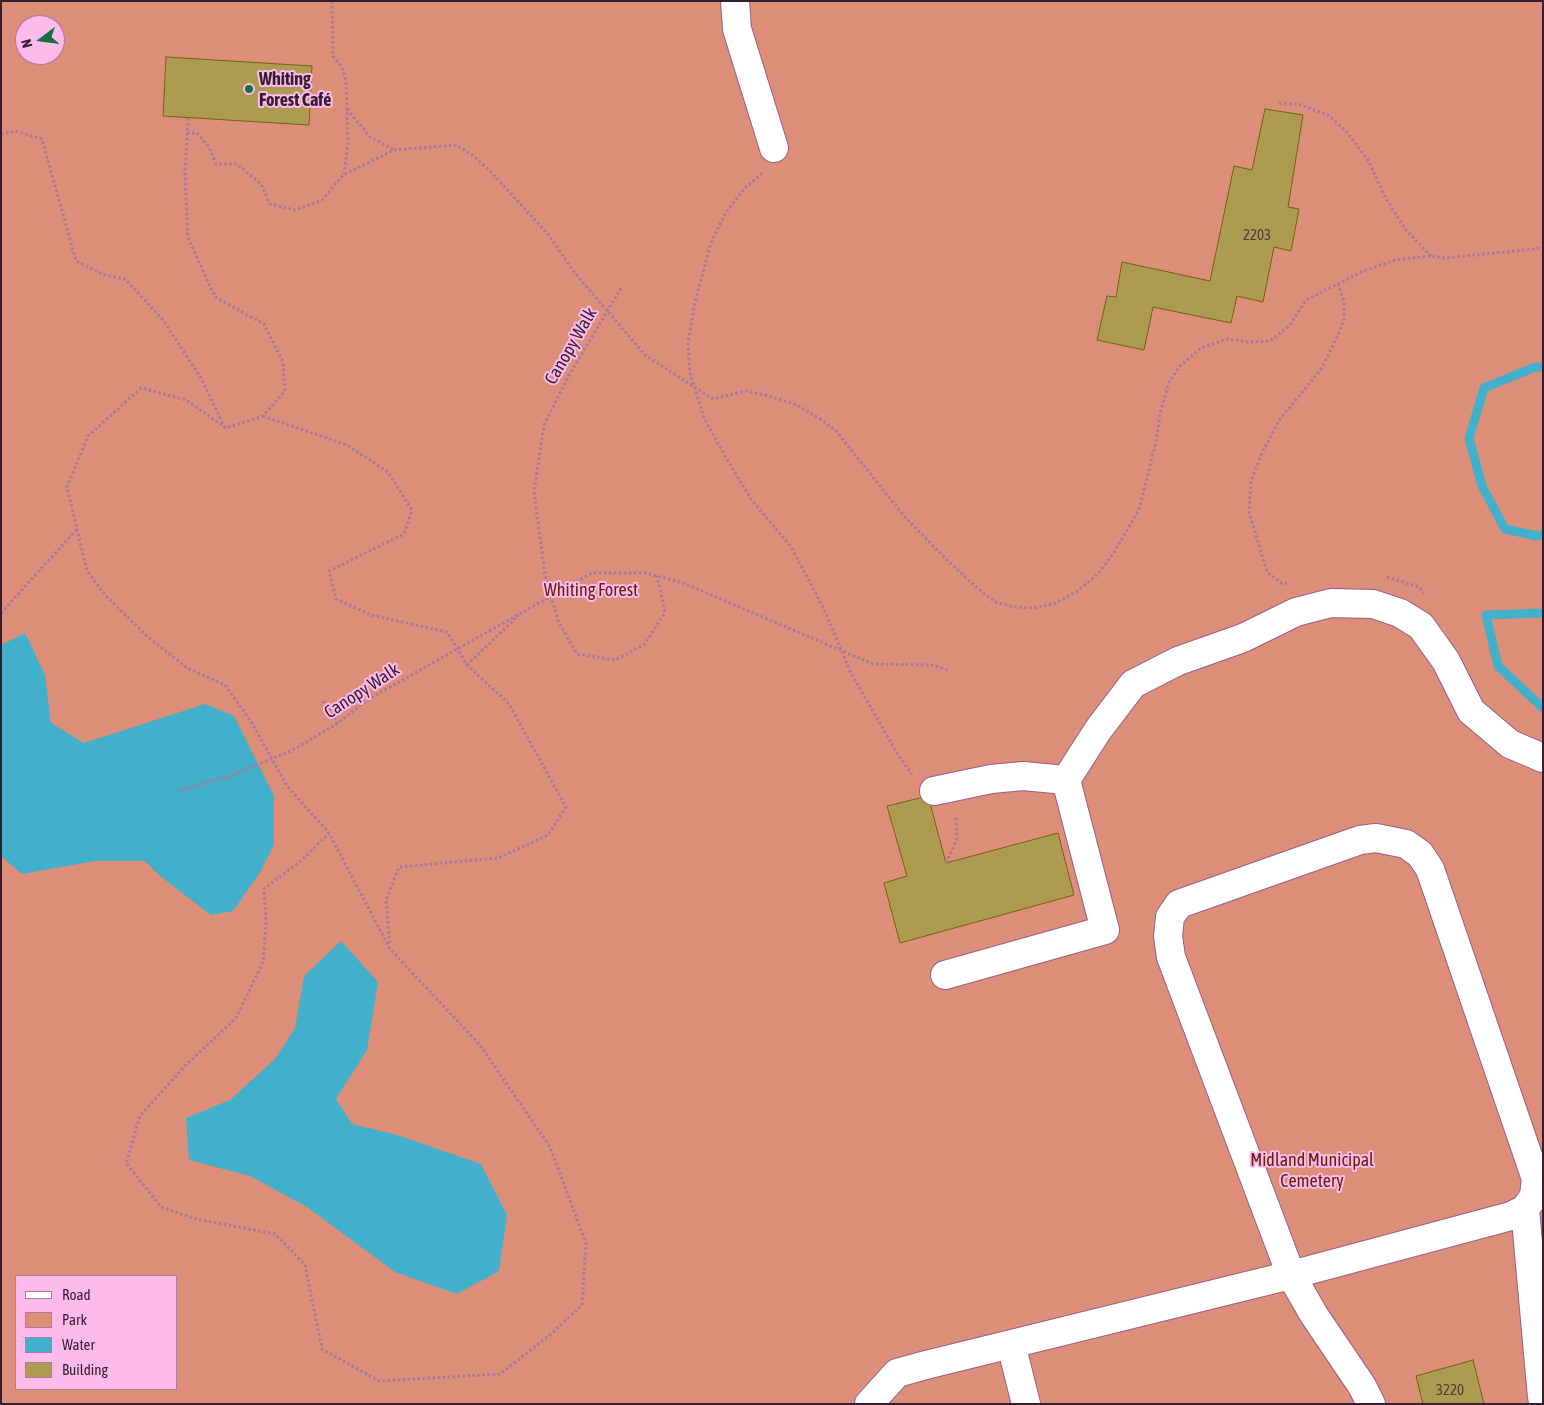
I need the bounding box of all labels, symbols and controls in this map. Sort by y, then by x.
north arrow [15,15,65,65]
text: N [18,38,35,50]
place label: Whiting Forest Café [259,68,331,110]
marker: Whiting Forest Café [243,83,255,95]
house number: 2203 [1243,226,1271,244]
street label: Canopy Walk [540,304,602,388]
park label: Whiting Forest [544,579,638,601]
street label: Canopy Walk [320,659,404,723]
park label: Midland Municipal Cemetery [1250,1149,1374,1192]
legend [15,1275,178,1390]
text: Road [62,1286,91,1303]
text: Park [62,1311,87,1328]
text: Water [62,1336,95,1353]
text: Building [62,1361,108,1378]
house number: 3220 [1436,1381,1464,1399]

